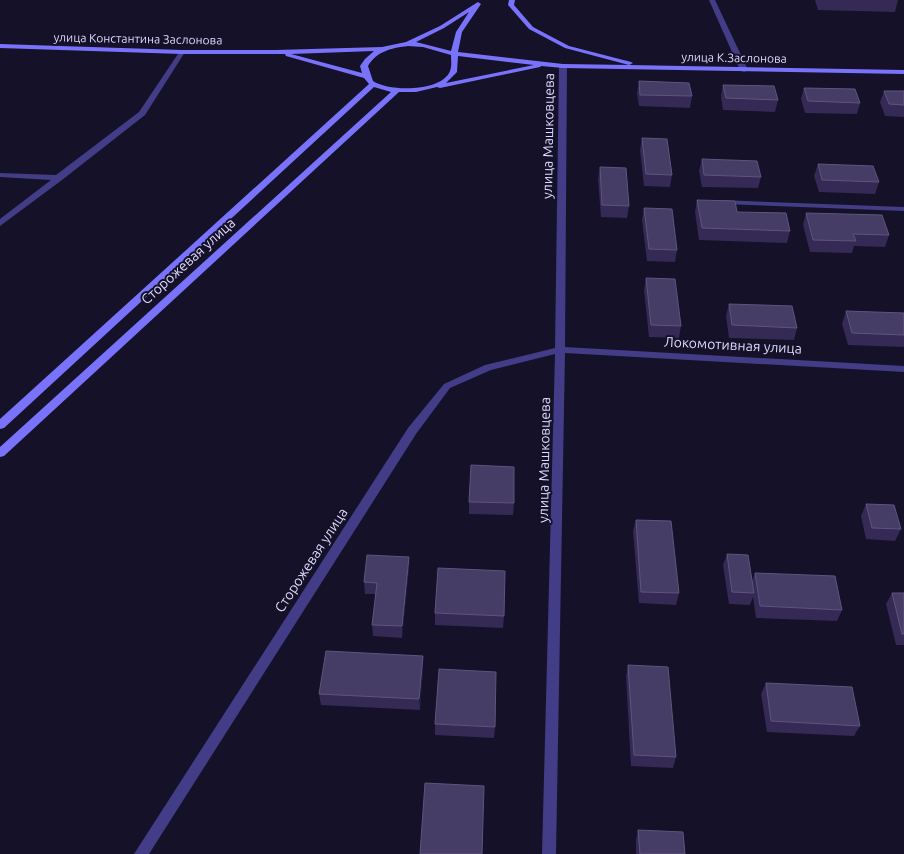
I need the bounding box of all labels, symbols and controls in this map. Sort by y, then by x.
street label: улица Константина Заслонова [53,31,223,46]
street label: улица К.Заслонова [681,50,787,65]
street label: улица Машковцева [539,73,557,199]
street label: Сторожевая улица [138,215,238,307]
street label: Локомотивная улица [664,333,802,357]
street label: улица Машковцева [535,397,553,523]
street label: Сторожевая улица [271,505,351,615]

